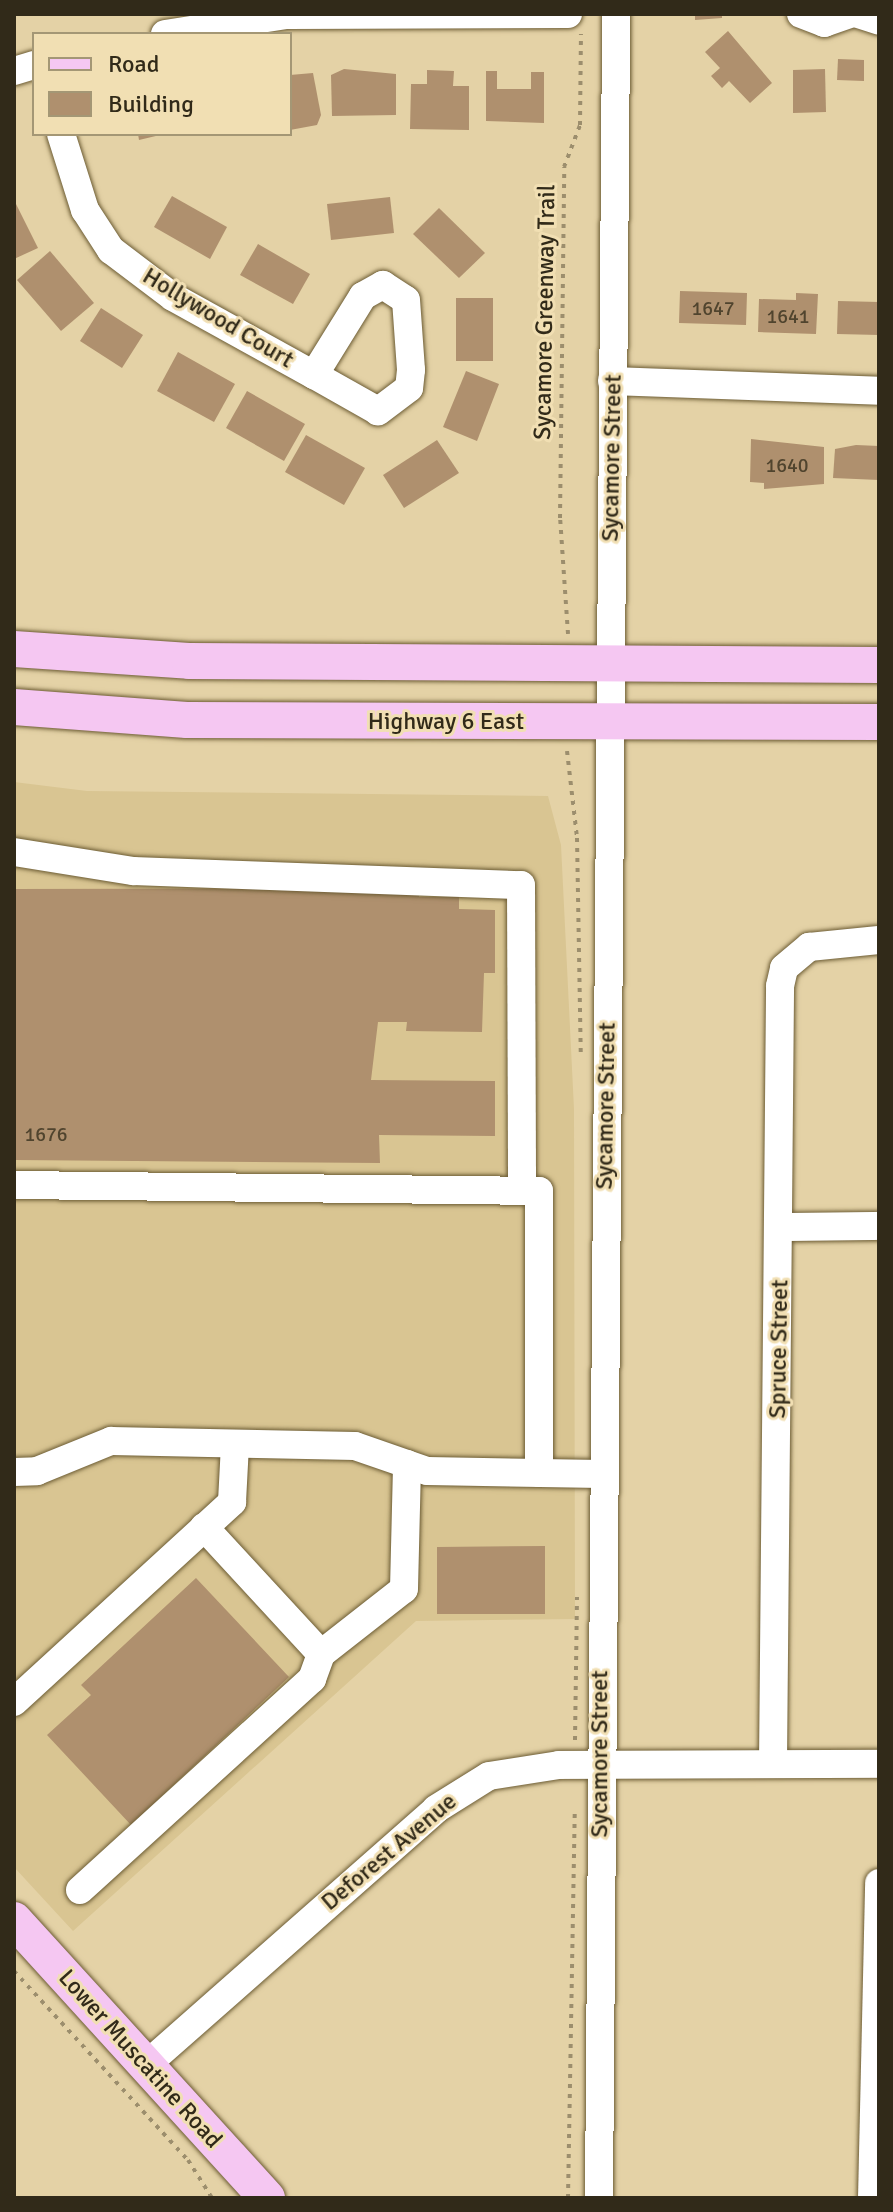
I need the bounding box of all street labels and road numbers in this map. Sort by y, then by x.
street label: Sycamore Greenway Trail [528,184,562,440]
street label: Hollywood Court [137,262,299,374]
street label: Sycamore Street [596,374,628,542]
street label: Highway 6 East [368,708,524,736]
street label: Sycamore Street [590,1022,622,1190]
street label: Spruce Street [763,1279,795,1419]
street label: Sycamore Street [586,1670,614,1838]
street label: Deforest Avenue [316,1787,462,1917]
street label: Lower Muscatine Road [52,1964,228,2154]

